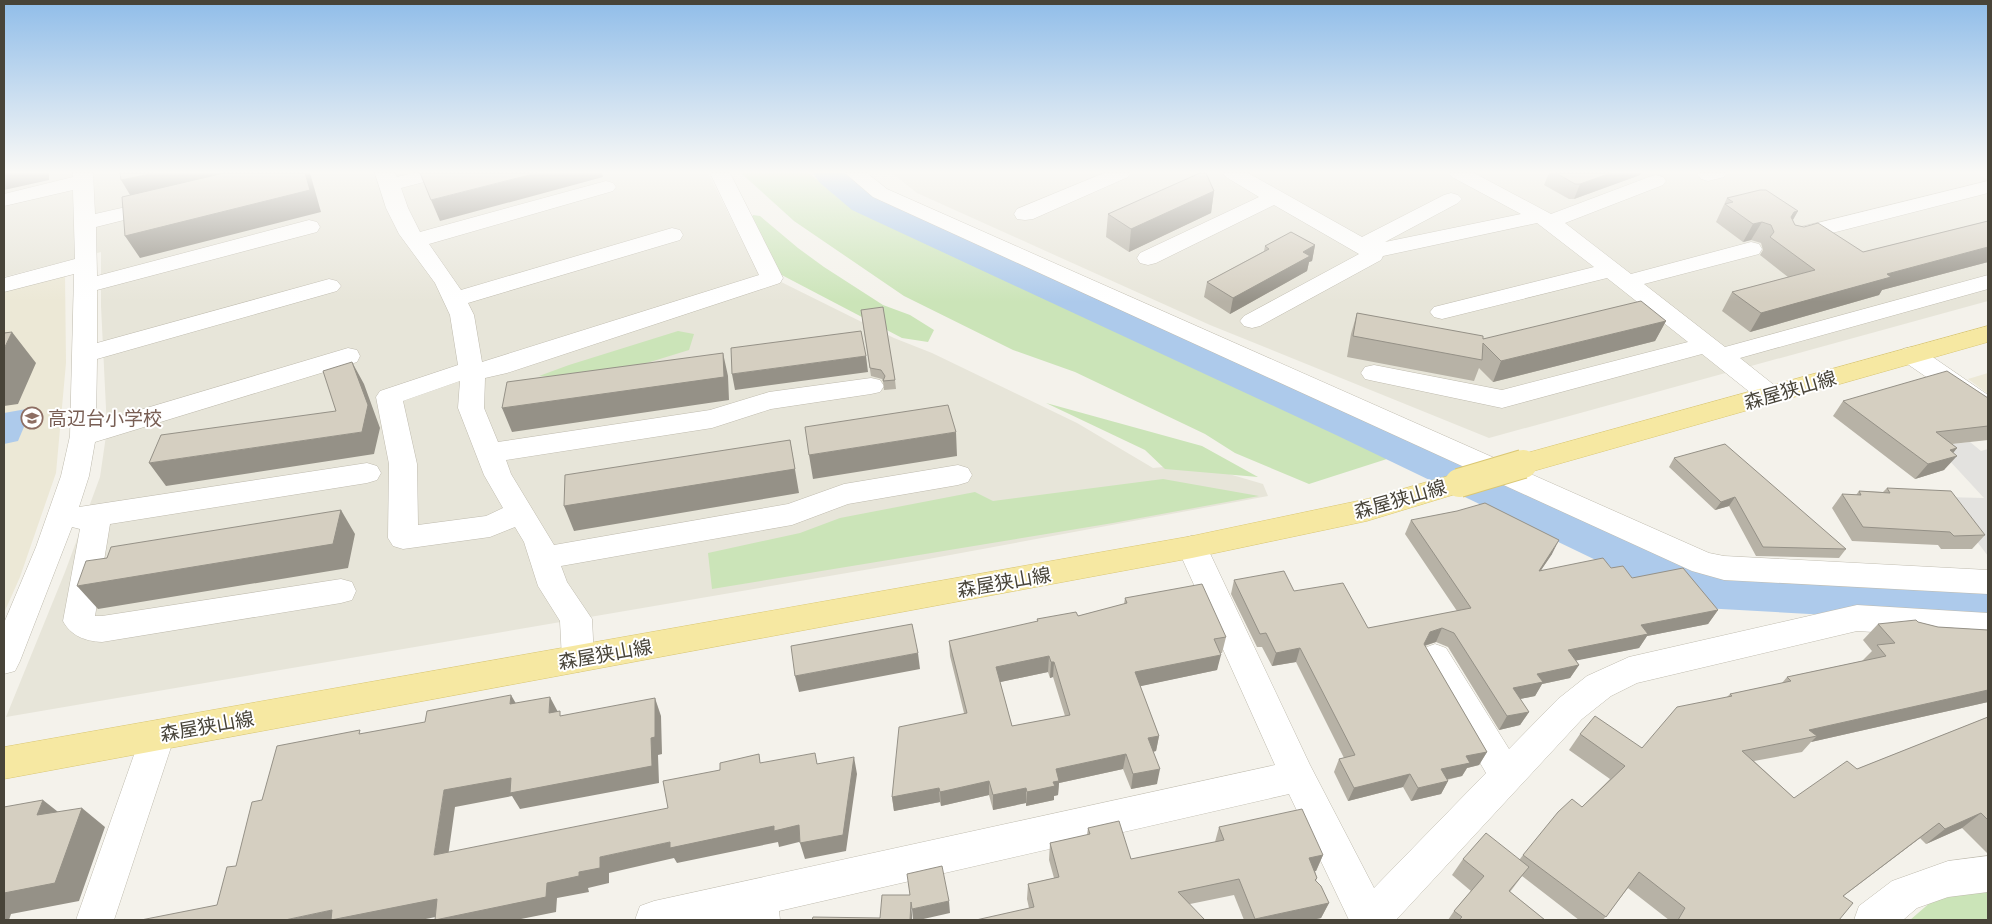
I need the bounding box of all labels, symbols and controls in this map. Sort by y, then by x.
street label: 森屋狭山線 [1741,366,1839,415]
school or university icon: 高辺台小学校 [20,406,44,430]
place label: 高辺台小学校 [48,407,162,430]
street label: 森屋狭山線 [1351,475,1449,524]
street label: 森屋狭山線 [955,563,1053,602]
street label: 森屋狭山線 [556,635,654,674]
street label: 森屋狭山線 [158,707,256,746]

